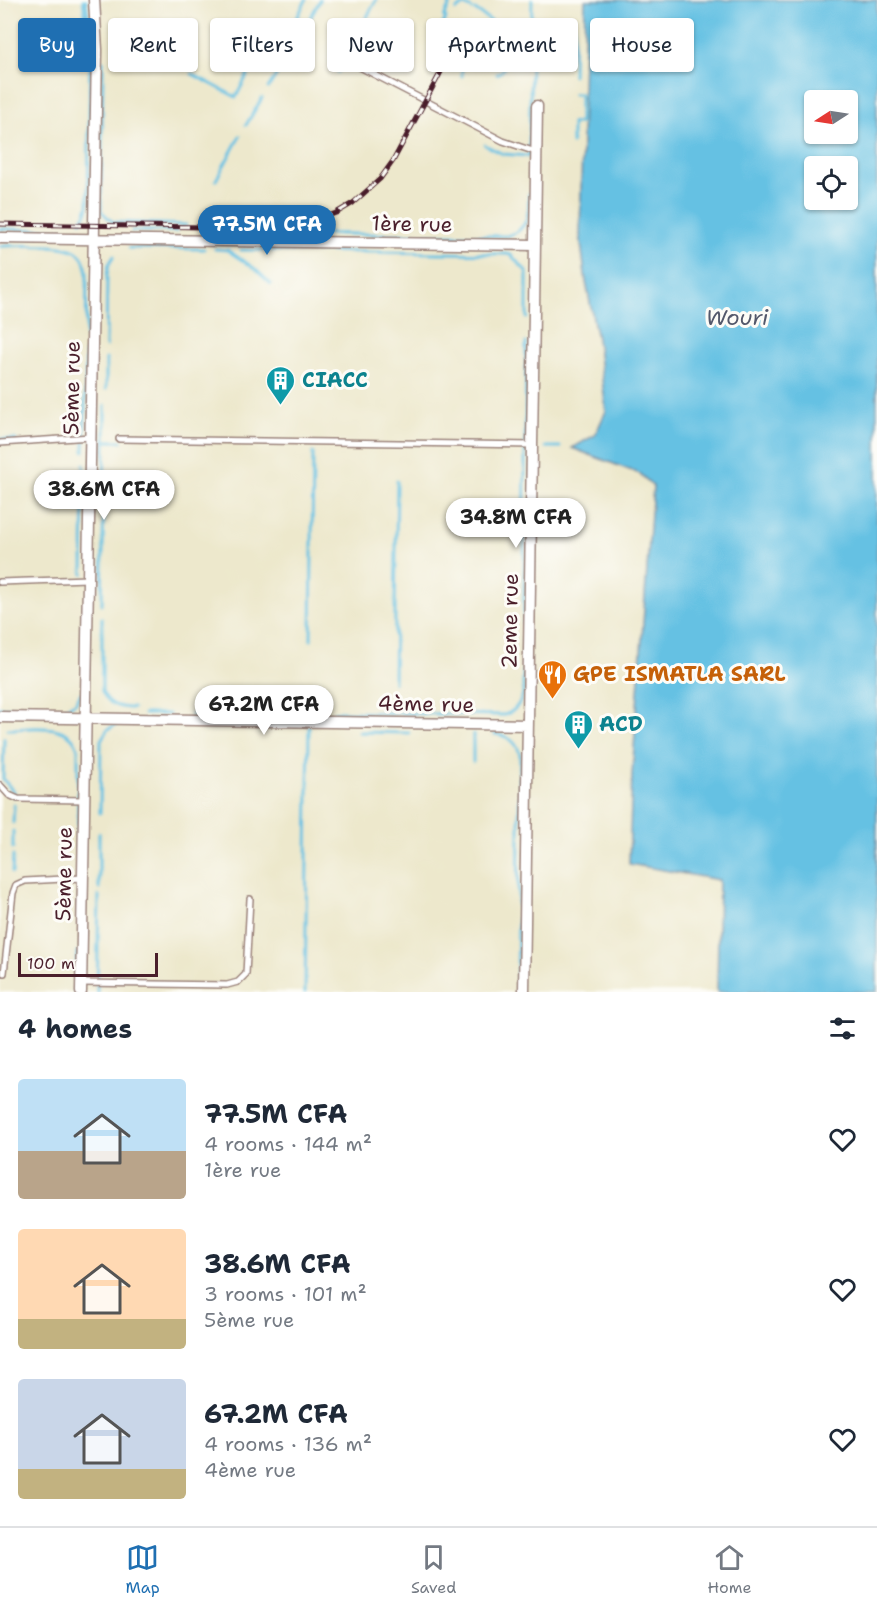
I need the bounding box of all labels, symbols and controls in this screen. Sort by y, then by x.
chip: Buy [18,18,96,72]
chip: Rent [108,18,198,72]
chip: Filters [210,18,315,72]
chip: New [327,18,414,72]
chip: Apartment [426,18,578,72]
chip: House [590,18,694,72]
north arrow [804,90,858,144]
map controls [804,90,858,210]
button: locate [804,156,858,210]
pin: 77.5M CFA [198,205,336,256]
street label: 1ère rue [371,209,453,239]
text: 77.5M CFA [212,211,322,237]
water label: Wouri [706,303,769,332]
street label: 5ème rue [57,340,87,436]
building icon: CIACC [265,364,297,406]
place label: CIACC [302,366,368,394]
pin: 38.6M CFA [35,470,173,521]
text: 38.6M CFA [48,476,160,502]
pin: 34.8M CFA [447,498,585,549]
text: 34.8M CFA [460,504,572,530]
street label: 2eme rue [495,573,525,669]
restaurant icon: GPE ISMATLA SARL [536,658,568,700]
place label: GPE ISMATLA SARL [573,660,786,688]
pin: 67.2M CFA [195,685,333,736]
street label: 4ème rue [377,689,475,719]
text: 67.2M CFA [209,691,319,717]
building icon: ACD [562,708,594,750]
place label: ACD [599,710,643,738]
street label: 5ème rue [49,826,79,922]
scale bar [18,950,158,977]
text: 100 m [27,953,75,974]
text: 4 homes [18,1011,132,1046]
icon: filters [826,1012,859,1045]
text: 77.5M CFA [204,1096,347,1131]
icon: home [66,1103,138,1175]
icon: heart [826,1123,859,1156]
text: 4 rooms · 144 m² [204,1131,372,1157]
text: 1ère rue [204,1157,281,1183]
text: 38.6M CFA [204,1246,351,1281]
icon: home [66,1253,138,1325]
icon: heart [826,1273,859,1306]
text: 3 rooms · 101 m² [204,1281,367,1307]
text: 5ème rue [204,1307,294,1333]
text: 67.2M CFA [204,1396,348,1431]
icon: home [66,1403,138,1475]
icon: heart [826,1423,859,1456]
text: 4 rooms · 136 m² [204,1431,372,1457]
text: 4ème rue [204,1457,296,1483]
tab: Map [126,1541,160,1598]
tab: Saved [411,1541,456,1598]
tab: Home [707,1541,751,1598]

